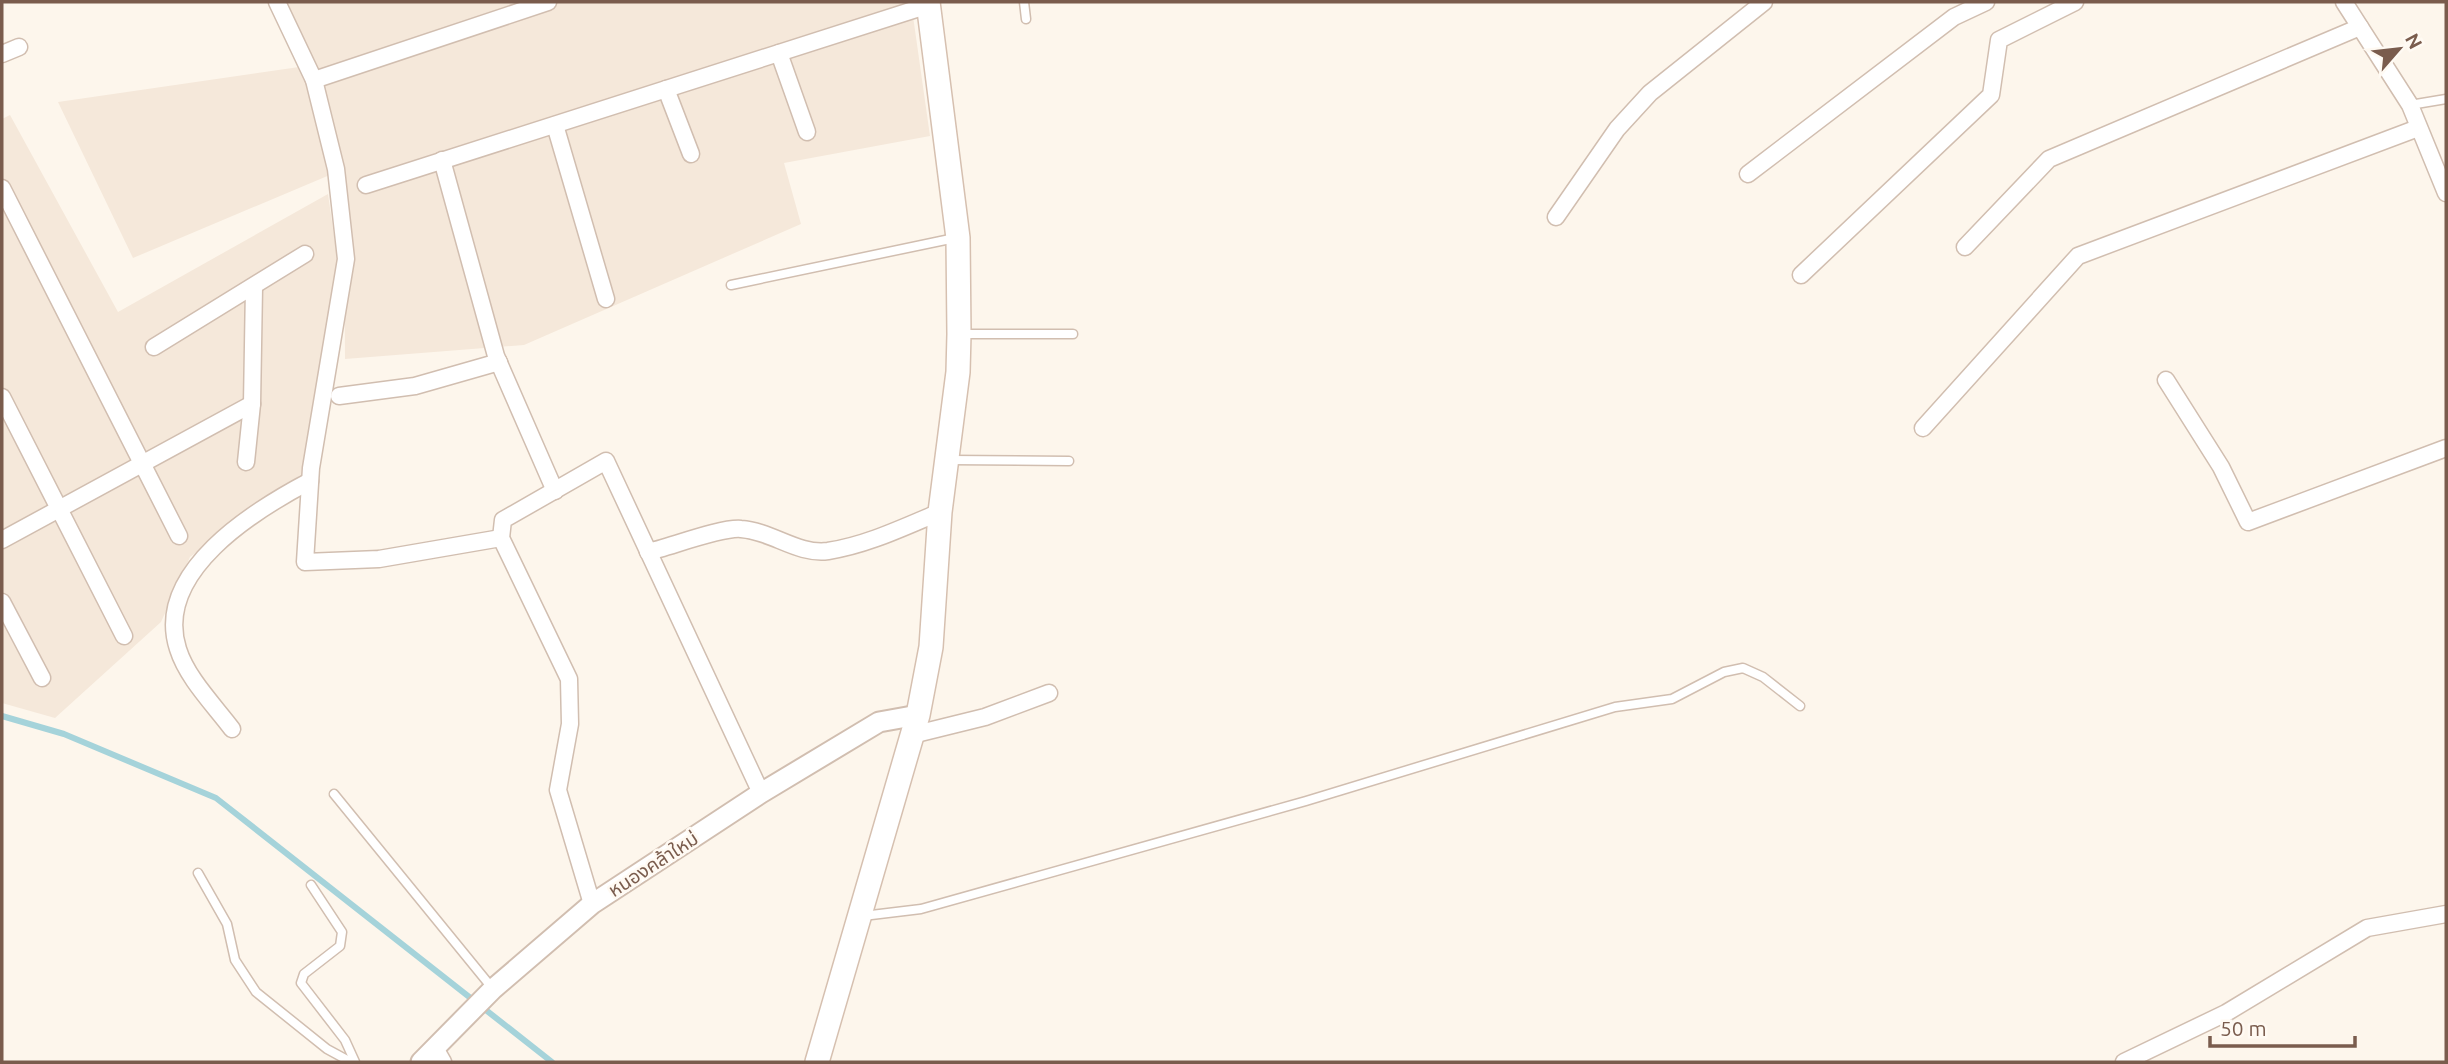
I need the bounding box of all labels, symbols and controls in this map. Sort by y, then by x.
north arrow [2364,14,2434,84]
text: N [2401,30,2427,52]
street label: หนองคล้าใหม่ [604,827,702,901]
scale bar [2210,1004,2355,1048]
text: 50 m [2220,1016,2267,1040]

